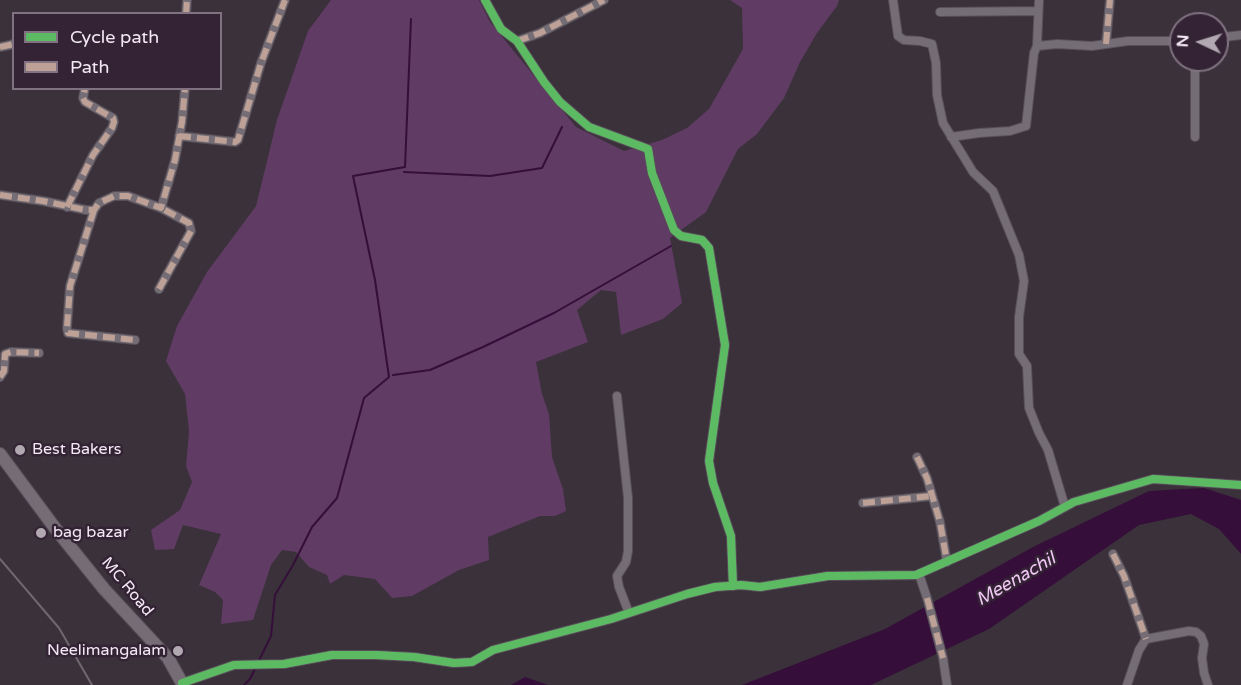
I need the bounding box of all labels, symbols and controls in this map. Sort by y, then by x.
legend [12,12,222,90]
north arrow [1169,12,1229,72]
text: Cycle path [70,26,159,48]
text: N [1173,34,1193,48]
text: Path [70,56,109,78]
place label: Best Bakers [32,440,121,460]
marker: Best Bakers [13,443,27,457]
place label: bag bazar [53,523,129,543]
marker: bag bazar [34,526,48,540]
water label: Meenachil [972,549,1060,611]
street label: MC Road [97,554,157,620]
place label: Neelimangalam [47,641,166,661]
marker: Neelimangalam [171,644,185,658]

